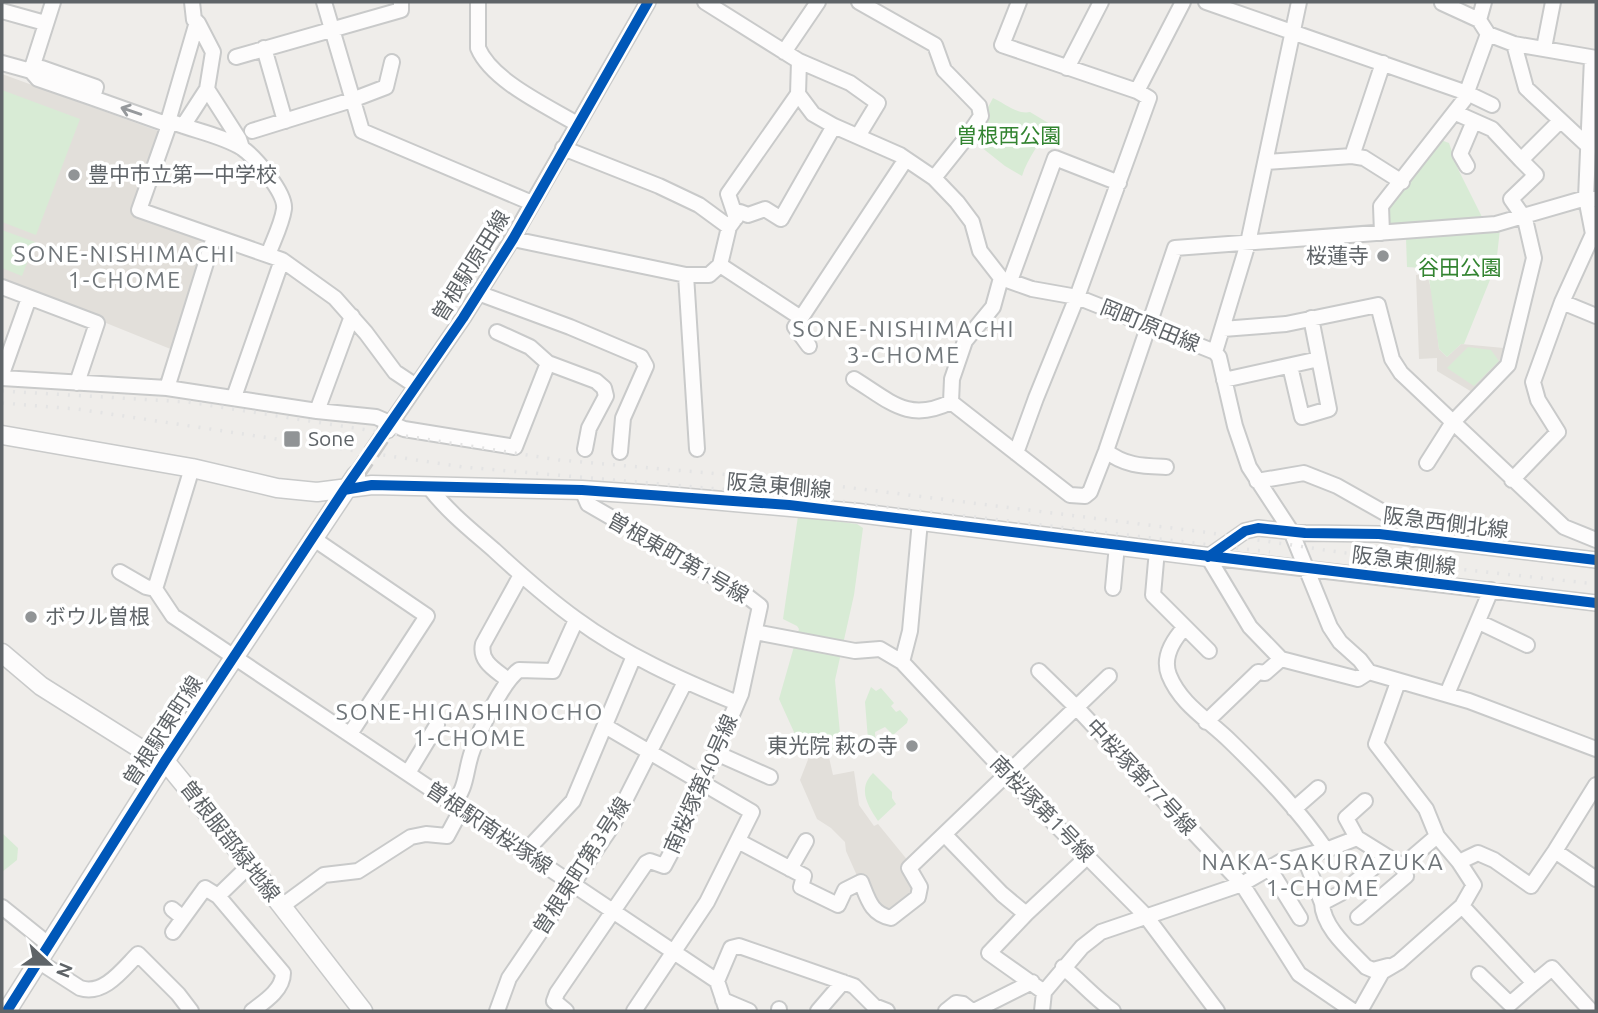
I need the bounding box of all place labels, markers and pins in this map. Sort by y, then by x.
place label: 豊中市立第一中学校 [88,162,277,186]
marker: 豊中市立第一中学校 [66,167,82,183]
place label: 桜蓮寺 [1306,243,1369,267]
marker: 桜蓮寺 [1375,248,1391,264]
place label: Sone [308,426,355,450]
marker: Sone [282,429,302,449]
place label: ボウル曽根 [45,604,150,628]
marker: ボウル曽根 [23,609,39,625]
place label: 東光院 萩の寺 [767,733,898,757]
marker: 東光院 萩の寺 [904,738,920,754]

